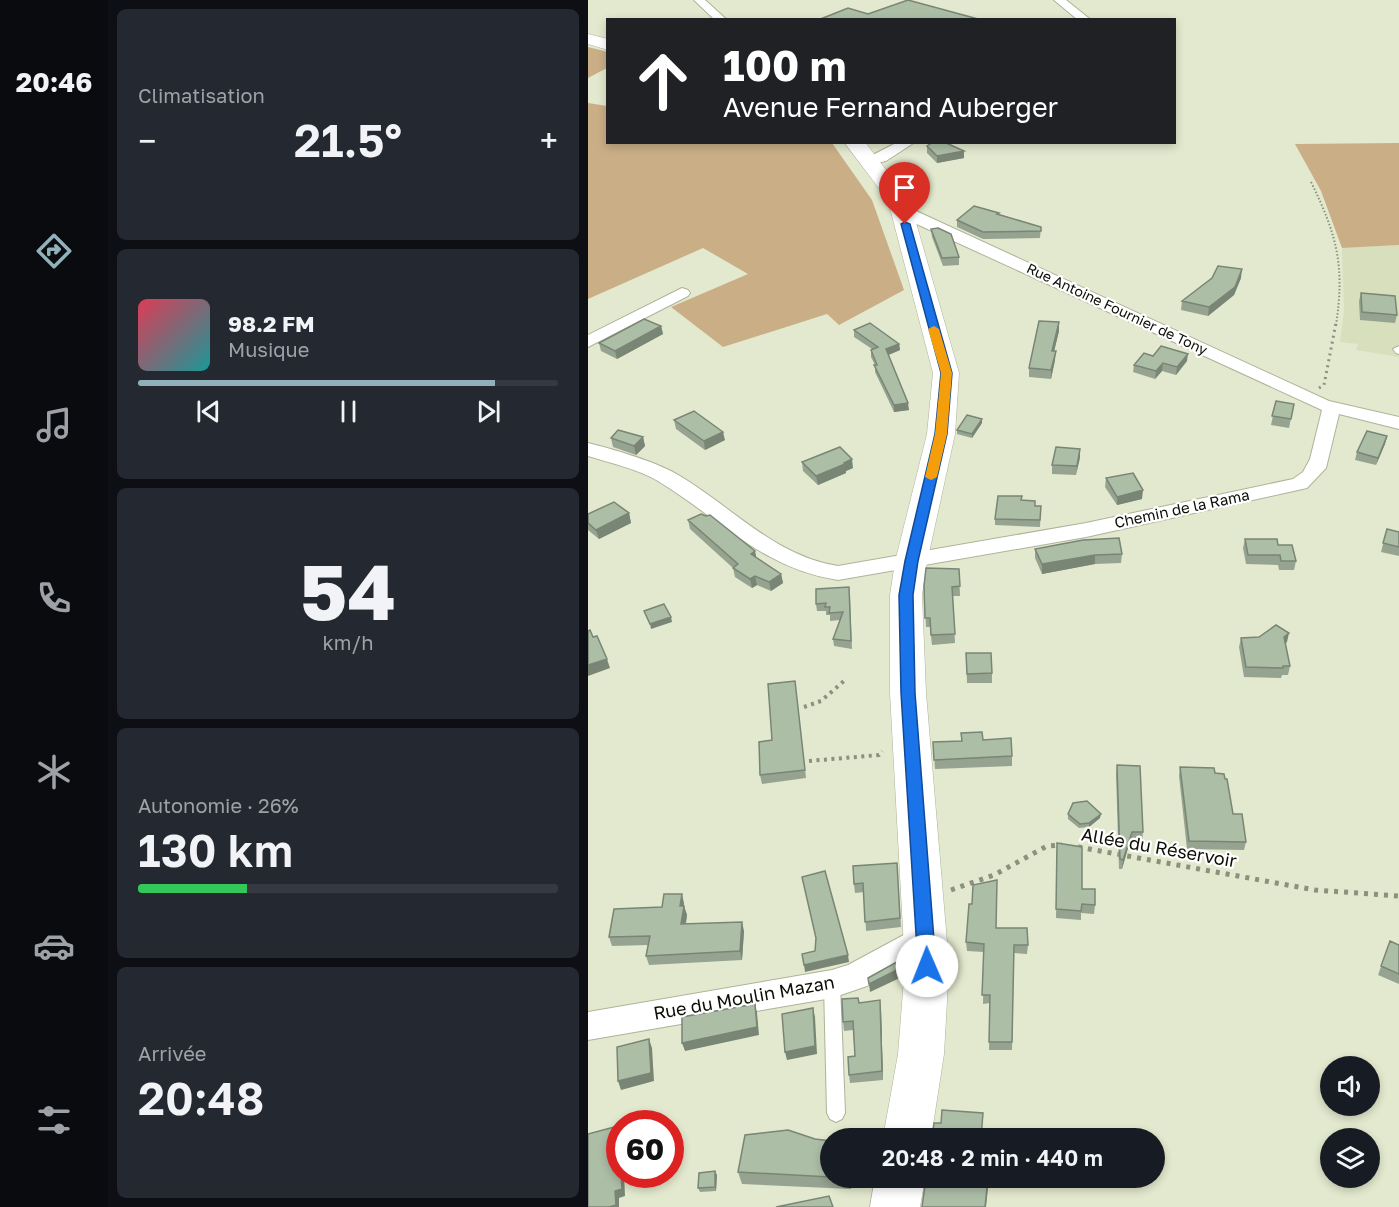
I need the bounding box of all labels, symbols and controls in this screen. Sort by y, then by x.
text: 100 m [723,40,846,90]
icon: ahead [624,42,702,120]
text: 20:46 [16,66,92,98]
text: Climatisation [138,83,265,107]
text: Avenue Fernand Auberger [723,91,1058,123]
text: 21.5° [294,113,402,167]
text: − [138,121,156,160]
text: + [540,121,558,160]
pin [879,162,930,224]
icon: arrive [888,171,921,204]
icon: directions [33,230,75,272]
street label: Rue Antoine Fournier de Tony [1024,259,1210,358]
text: 98.2 FM [228,310,315,337]
text: Musique [228,337,309,361]
icon: previous [192,395,225,428]
icon: pause [332,395,365,428]
icon: next [472,395,505,428]
icon: music [33,404,75,446]
street label: Chemin de la Rama [1113,485,1251,531]
text: 54 [300,544,396,637]
icon: phone [33,577,75,619]
text: km/h [323,630,373,654]
icon: climate [33,751,75,793]
text: Autonomie · 26% [138,793,299,817]
text: 130 km [138,823,293,877]
street label: Allée du Réservoir [1080,823,1239,872]
icon: car [33,925,75,967]
position arrow [895,934,959,998]
street label: Rue du Moulin Mazan [652,970,836,1024]
text: Arrivée [138,1041,206,1065]
map controls [1320,1056,1380,1188]
button: sound [1320,1056,1380,1116]
text: 20:48 [138,1071,264,1125]
icon: filters [33,1099,75,1141]
speed limit sign: 60 [606,1110,684,1188]
button: layers [1320,1128,1380,1188]
text: 20:48 · 2 min · 440 m [882,1144,1103,1171]

